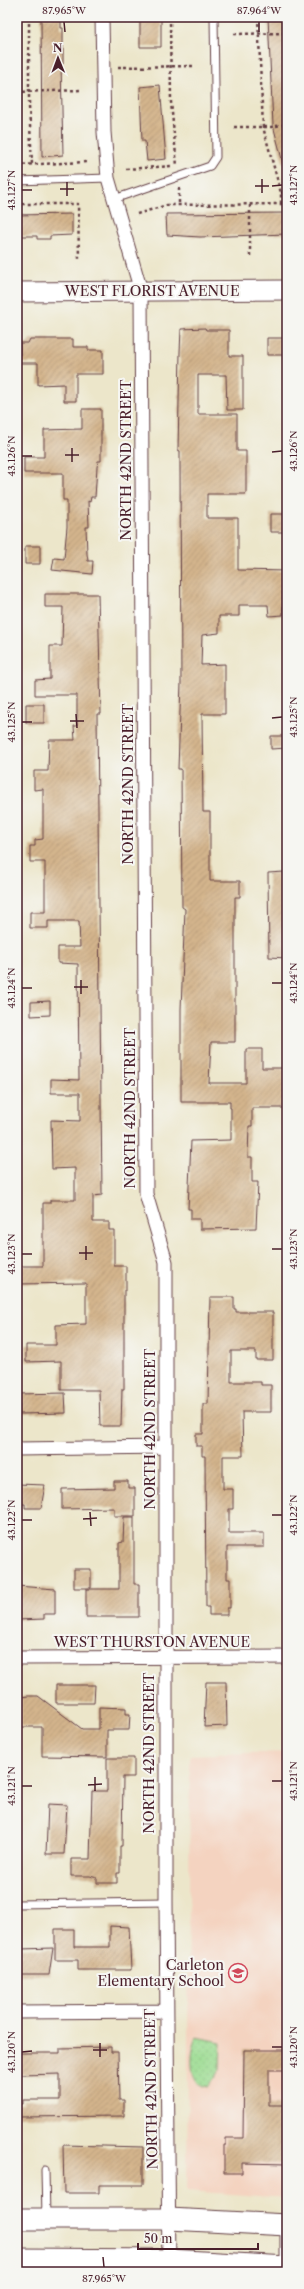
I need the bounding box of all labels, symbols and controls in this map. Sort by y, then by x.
text: 87.965°W [42,4,87,17]
text: 87.964°W [237,4,282,17]
north arrow [38,38,78,78]
text: N [53,41,63,55]
text: 43.127°N [287,165,300,205]
text: 43.127°N [5,170,18,210]
street label: WEST FLORIST AVENUE [63,282,240,300]
street label: NORTH 42ND STREET [117,379,135,540]
text: 43.126°N [287,430,300,472]
text: 43.126°N [5,435,18,477]
text: 43.125°N [287,697,300,737]
text: 43.125°N [5,702,18,742]
street label: NORTH 42ND STREET [119,703,137,864]
text: 43.124°N [287,962,300,1004]
text: 43.124°N [5,967,18,1009]
street label: NORTH 42ND STREET [121,1027,139,1188]
text: 43.123°N [287,1229,300,1269]
text: 43.123°N [5,1234,18,1274]
street label: NORTH 42ND STREET [141,1348,159,1509]
text: 43.122°N [287,1494,300,1536]
text: 43.122°N [5,1499,18,1541]
street label: WEST THURSTON AVENUE [53,1633,250,1651]
street label: NORTH 42ND STREET [140,1672,158,1833]
text: 43.121°N [287,1761,300,1801]
text: 43.121°N [5,1766,18,1806]
place label: Carleton Elementary School [98,1956,224,1990]
school or university icon: Carleton Elementary School [227,1962,249,1984]
street label: NORTH 42ND STREET [141,2008,161,2170]
text: 43.120°N [287,2026,300,2068]
text: 43.120°N [5,2031,18,2073]
scale bar [138,2225,258,2251]
text: 50 m [144,2231,173,2246]
text: 87.965°W [82,2272,127,2285]

